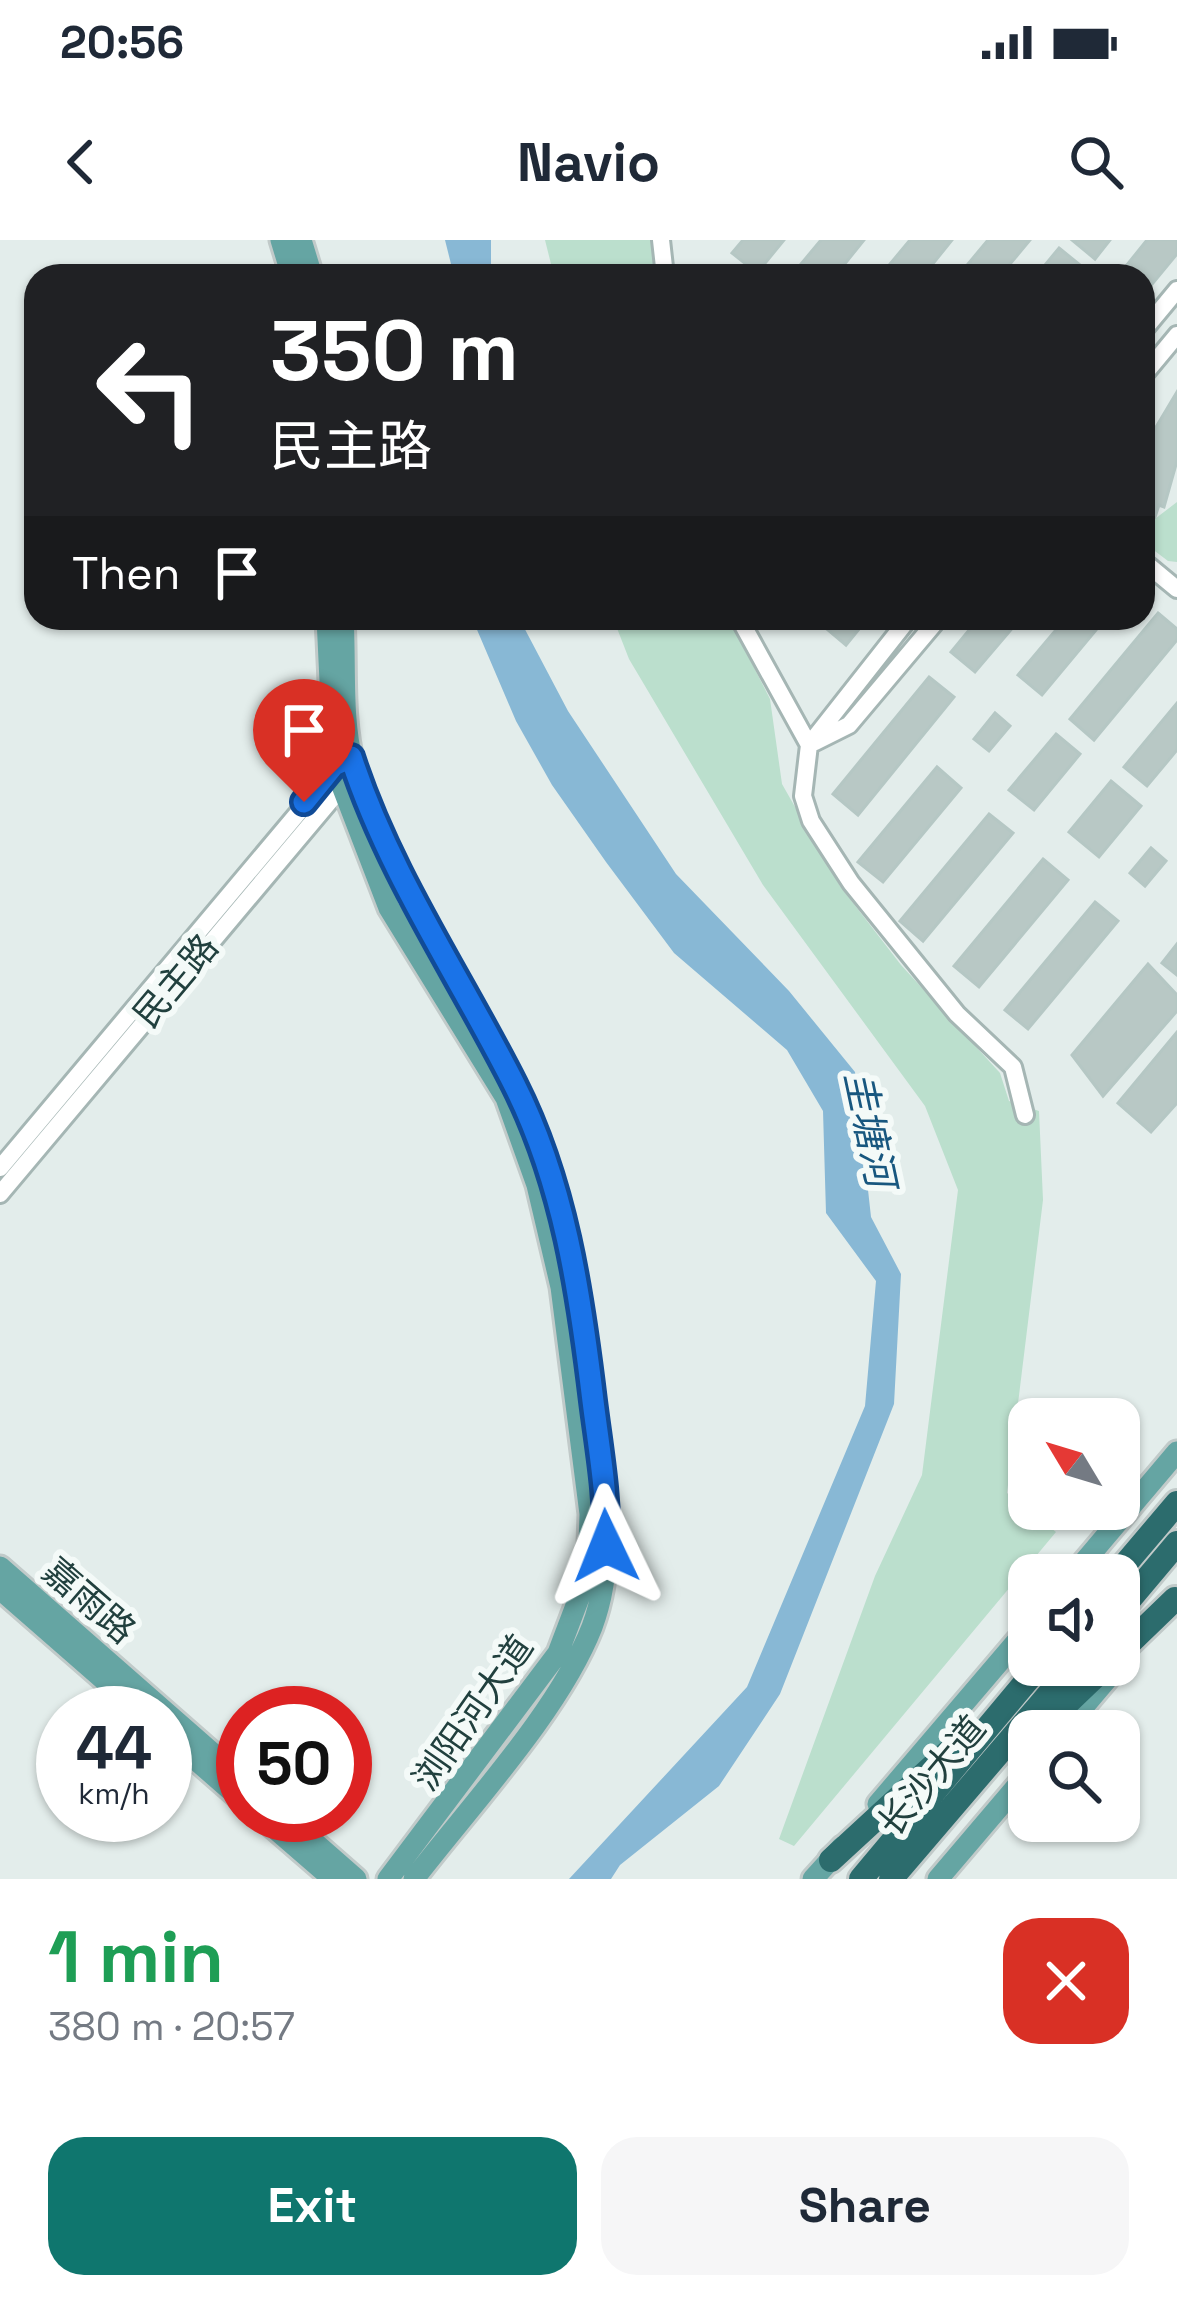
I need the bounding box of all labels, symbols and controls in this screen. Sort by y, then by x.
text: 20:56 [60,14,184,71]
text: Navio [517,128,660,197]
icon: back [48,129,114,195]
icon: search [1063,129,1129,195]
text: 350 m [270,297,519,405]
icon: left [72,312,228,468]
text: 民主路 [270,412,432,481]
icon: arrive [204,540,270,606]
text: Then [72,545,180,602]
pin [253,679,355,802]
icon: arrive [271,697,337,763]
street label: 民主路 [124,925,228,1037]
water label: 圭塘河 [834,1067,908,1198]
north arrow [1008,1398,1140,1530]
map controls [1008,1398,1140,1842]
position arrow [543,1483,669,1609]
street label: 嘉雨路 [33,1548,145,1654]
button: sound [1008,1554,1140,1686]
street label: 浏阳河大道 [403,1626,543,1800]
speed limit sign: 50 [216,1686,372,1842]
street label: 长沙大道 [868,1706,996,1846]
text: 44 [76,1710,152,1787]
button: search [1008,1710,1140,1842]
text: km/h [78,1774,150,1813]
text: 1 min [48,1911,224,2003]
button: close [1003,1918,1129,2044]
text: 380 m · 20:57 [48,2002,295,2051]
button: Exit [48,2137,577,2275]
button: Share [601,2137,1129,2275]

